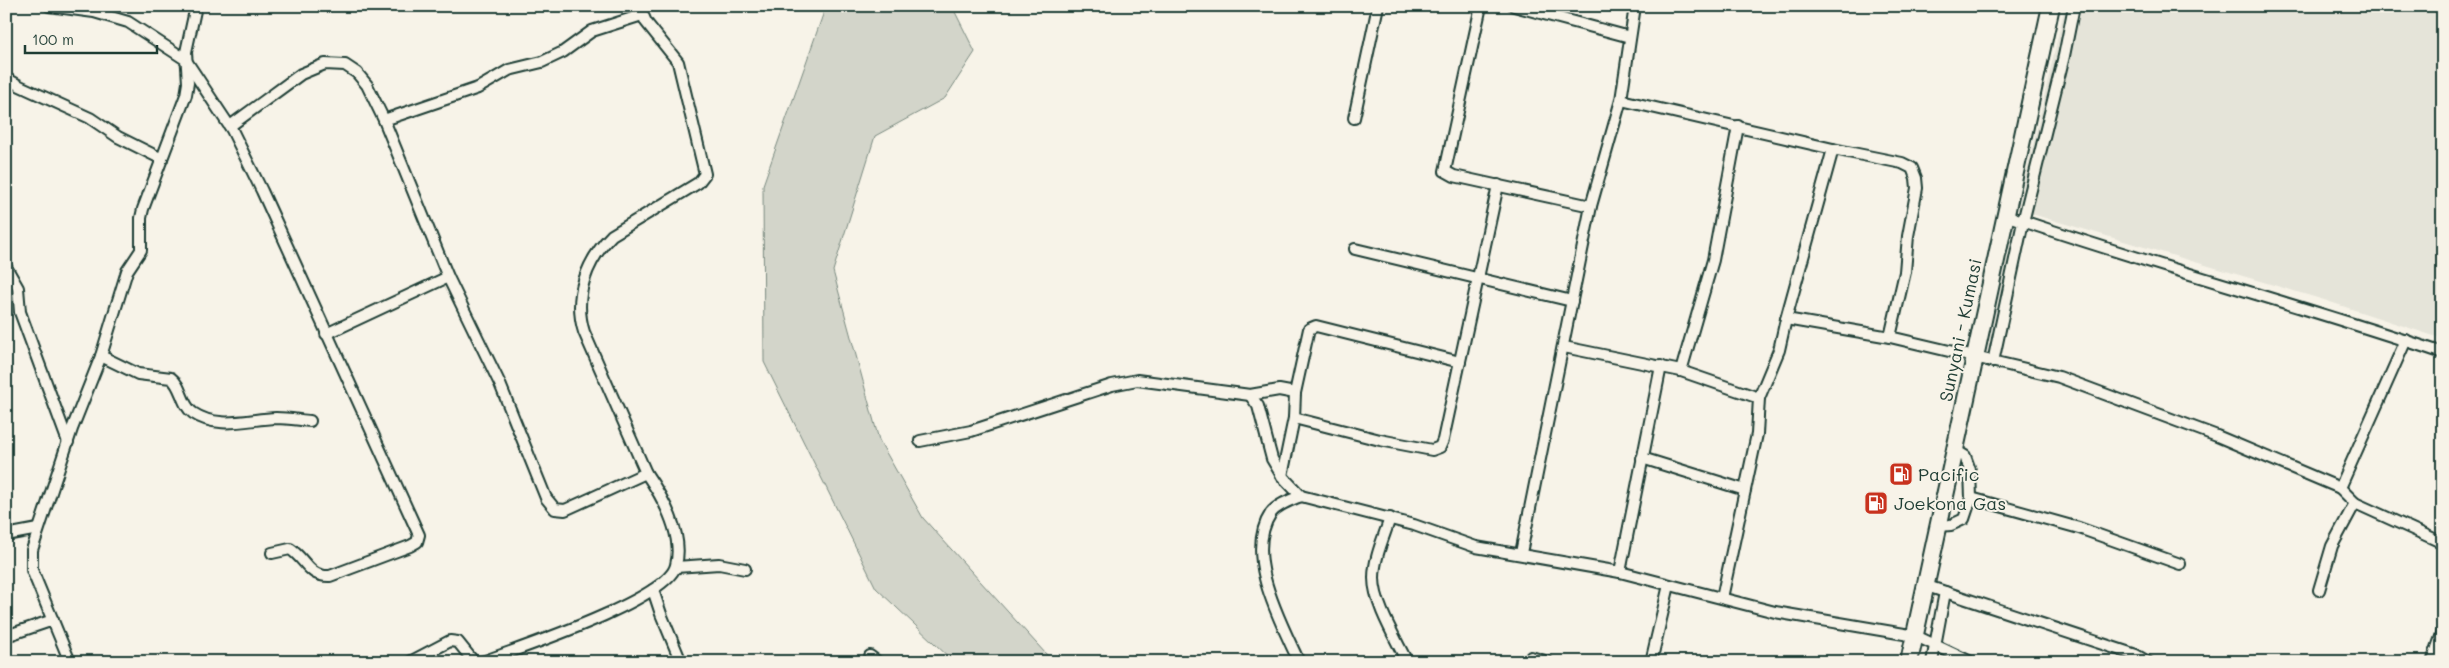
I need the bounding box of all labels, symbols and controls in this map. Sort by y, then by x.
scale bar [25,22,158,54]
text: 100 m [32,29,74,49]
street label: Sunyani - Kumasi [1933,256,1987,404]
fuel station icon: Pacific [1888,461,1914,487]
place label: Pacific [1918,462,1979,486]
fuel station icon: Joekona Gas [1863,490,1889,516]
place label: Joekona Gas [1894,491,2006,515]

